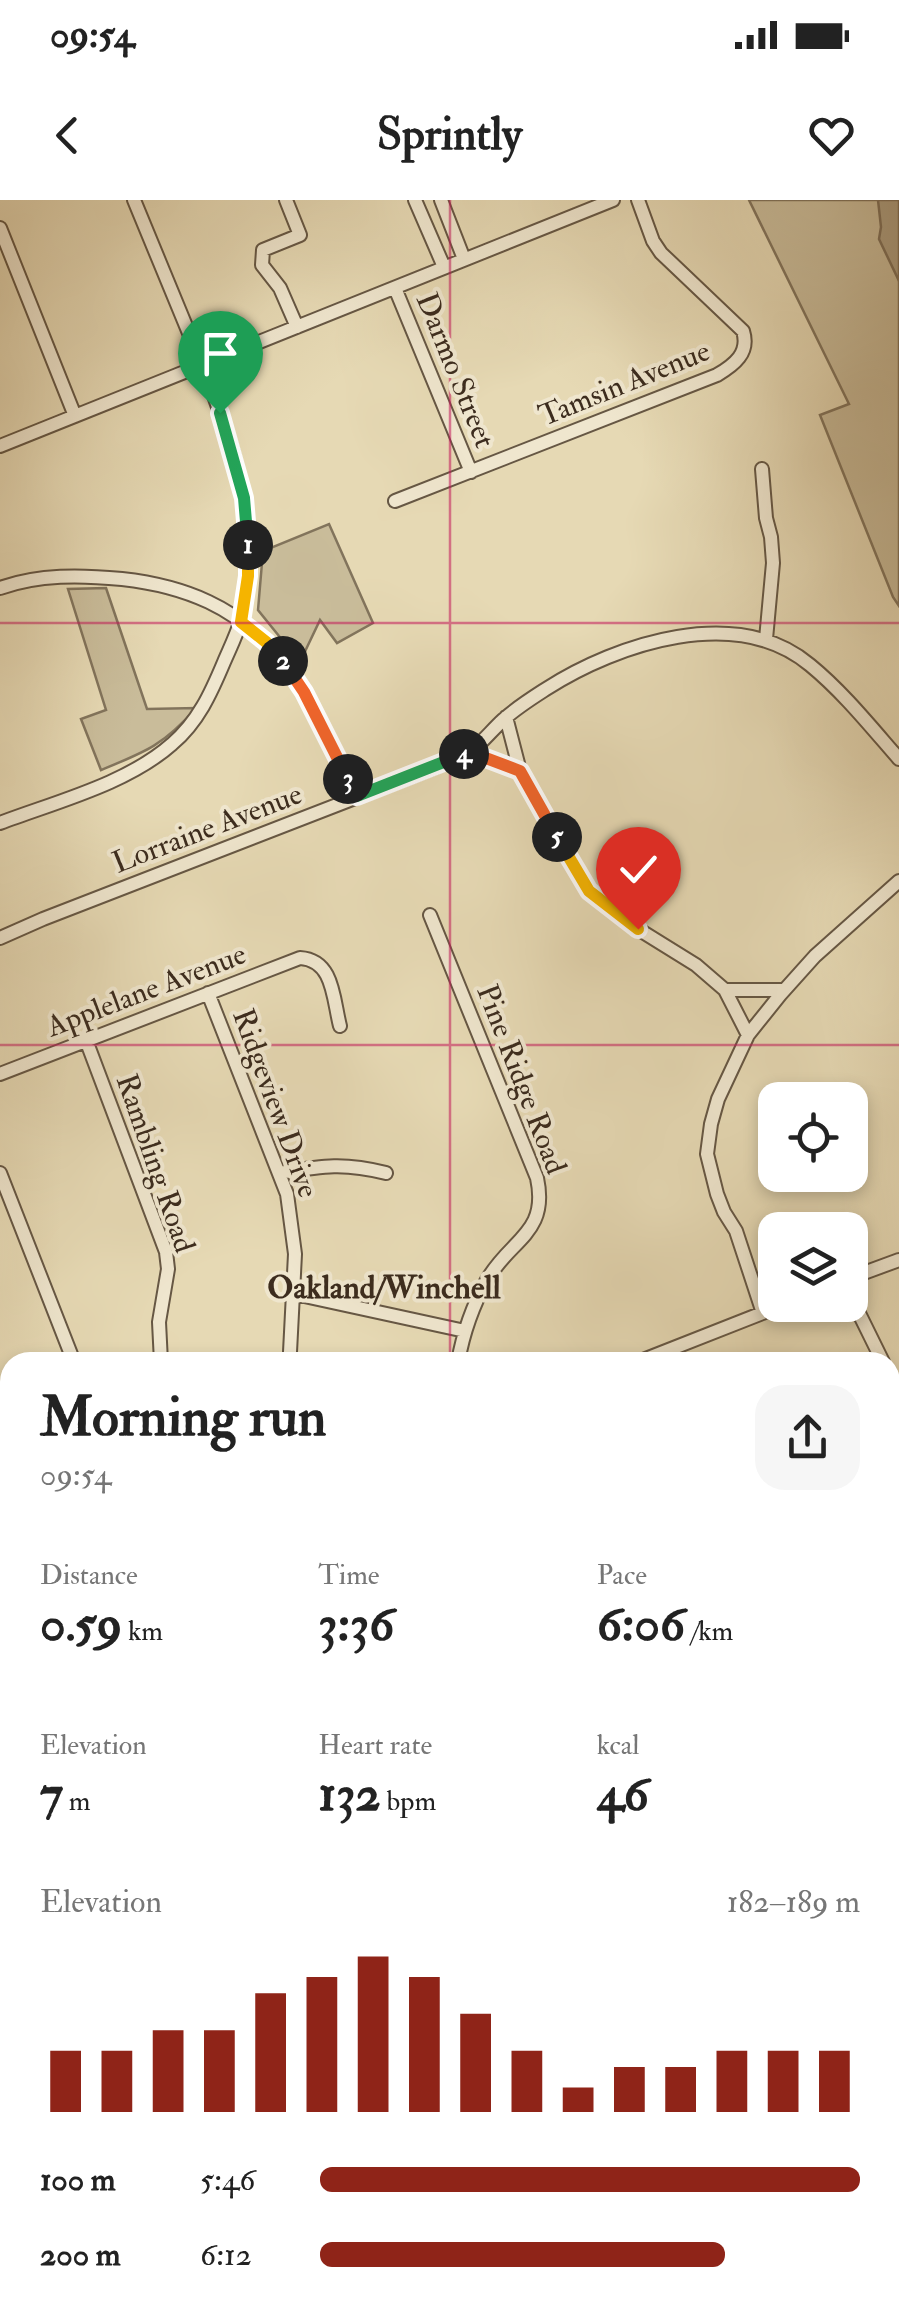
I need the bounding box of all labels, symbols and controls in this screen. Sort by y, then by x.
text: 09:54 [50,11,135,59]
text: Sprintly [377,107,522,163]
icon: back [40,108,95,163]
icon: heart [804,108,859,163]
street label: Darmo Street [408,287,504,453]
pin [178,311,263,414]
icon: arrive [193,326,248,381]
street label: Tamsin Avenue [533,332,715,435]
pin: 1 [223,520,273,570]
text: 1 [243,527,253,562]
pin: 2 [258,636,308,686]
text: 2 [276,643,290,678]
pin: 4 [439,729,489,779]
text: 4 [456,736,472,771]
pin: 3 [323,754,373,804]
text: 3 [343,761,353,796]
street label: Lorraine Avenue [107,775,307,882]
pin: 5 [532,812,582,862]
text: 5 [551,819,563,854]
pin [596,827,681,930]
icon: check [611,842,666,897]
street label: Applelane Avenue [40,935,251,1046]
street label: Pine Ridge Road [468,979,575,1179]
street label: Ridgeview Drive [224,1004,327,1203]
street label: Rambling Road [108,1069,203,1258]
map controls [758,1082,868,1322]
button: locate [758,1082,868,1192]
button: layers [758,1212,868,1322]
district label: Oakland/Winchell [267,1268,501,1308]
text: Morning run [40,1383,326,1452]
button: share [755,1385,860,1490]
text: 09:54 [40,1455,111,1495]
text: Distance [40,1558,138,1593]
text: Time [318,1558,380,1593]
text: Pace [597,1558,647,1593]
text: 0.59 [40,1593,122,1656]
text: 3:36 [318,1593,394,1656]
text: 6:06 [597,1593,685,1656]
text: km [122,1614,163,1649]
text: /km [685,1614,733,1649]
text: Elevation [40,1728,147,1763]
text: Heart rate [318,1728,432,1763]
text: kcal [597,1728,640,1763]
text: 7 [40,1763,63,1826]
text: 132 [318,1763,381,1826]
text: 46 [597,1763,649,1826]
text: m [63,1784,91,1819]
text: bpm [381,1784,436,1819]
text: Elevation [40,1882,162,1922]
text: 182–189 m [727,1882,860,1922]
text: 100 m [40,2160,116,2200]
text: 5:46 [200,2160,255,2200]
text: 200 m [40,2235,121,2275]
text: 6:12 [200,2235,252,2275]

